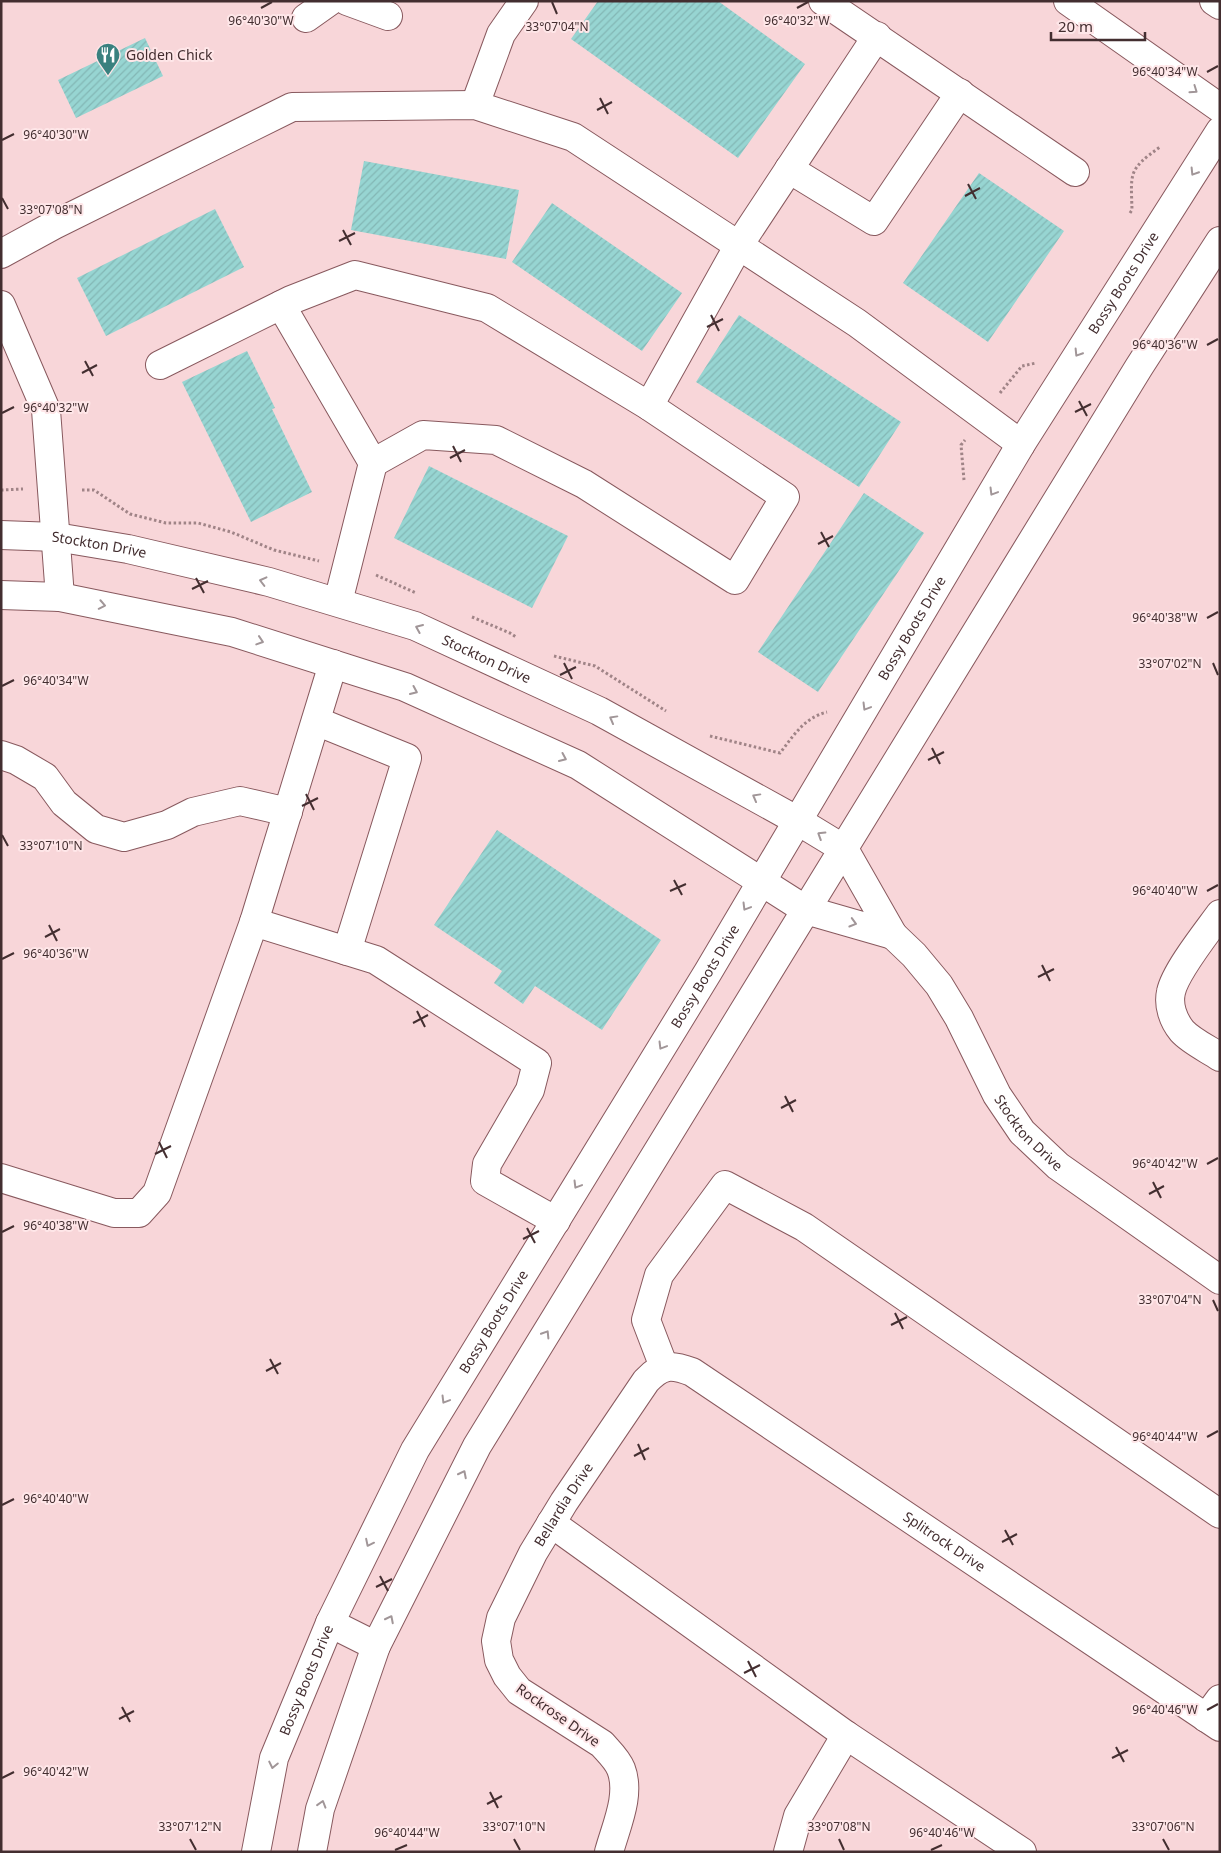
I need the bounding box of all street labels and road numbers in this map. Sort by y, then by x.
street label: Bossy Boots Drive [1083,228,1163,337]
street label: Stockton Drive [52,527,149,562]
street label: Bossy Boots Drive [873,572,950,683]
street label: Stockton Drive [439,630,534,687]
street label: Bossy Boots Drive [666,921,743,1031]
street label: Stockton Drive [990,1091,1067,1175]
street label: Bossy Boots Drive [454,1266,532,1377]
street label: Bellardia Drive [529,1459,597,1550]
street label: Splitrock Drive [900,1507,989,1576]
street label: Bossy Boots Drive [274,1622,337,1738]
street label: Rockrose Drive [513,1679,604,1751]

